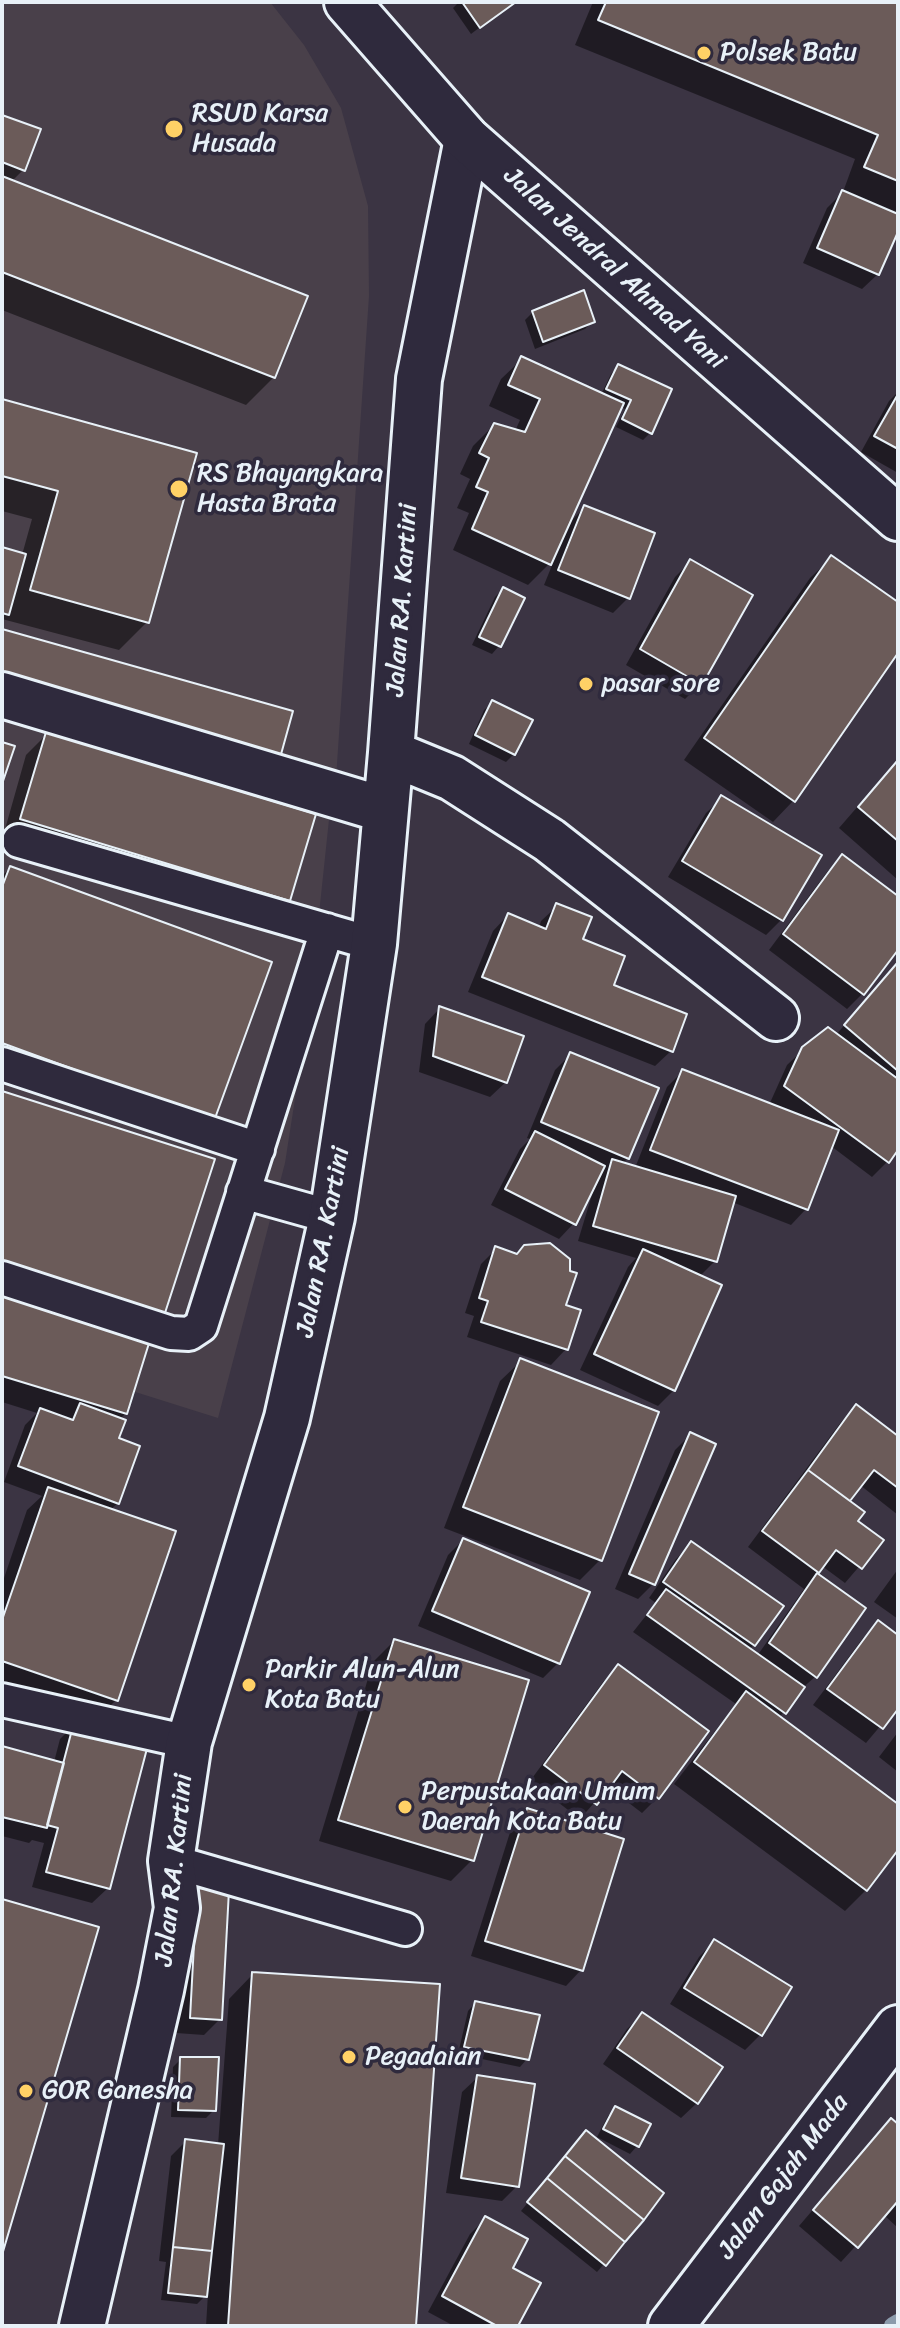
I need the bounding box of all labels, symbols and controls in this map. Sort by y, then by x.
place label: Polsek Batu [720,37,857,69]
marker: Polsek Batu [695,44,713,62]
place label: RSUD Karsa Husada [192,98,328,160]
marker: RSUD Karsa Husada [163,118,185,140]
street label: Jalan Jendral Ahmad Yani [497,161,731,377]
place label: RS Bhayangkara Hasta Brata [197,458,383,520]
marker: RS Bhayangkara Hasta Brata [168,478,190,500]
street label: Jalan RA. Kartini [381,503,425,697]
place label: pasar sore [602,668,720,700]
marker: pasar sore [577,675,595,693]
street label: Jalan RA. Kartini [290,1144,358,1340]
place label: Parkir Alun-Alun Kota Batu [265,1654,460,1716]
marker: Parkir Alun-Alun Kota Batu [240,1676,258,1694]
street label: Jalan RA. Kartini [149,1772,201,1968]
place label: Perpustakaan Umum Daerah Kota Batu [421,1776,655,1838]
marker: Perpustakaan Umum Daerah Kota Batu [396,1798,414,1816]
place label: Pegadaian [365,2041,481,2073]
marker: Pegadaian [340,2048,358,2066]
place label: GOR Ganesha [42,2075,193,2107]
marker: GOR Ganesha [17,2082,35,2100]
street label: Jalan Gajah Mada [712,2088,856,2266]

